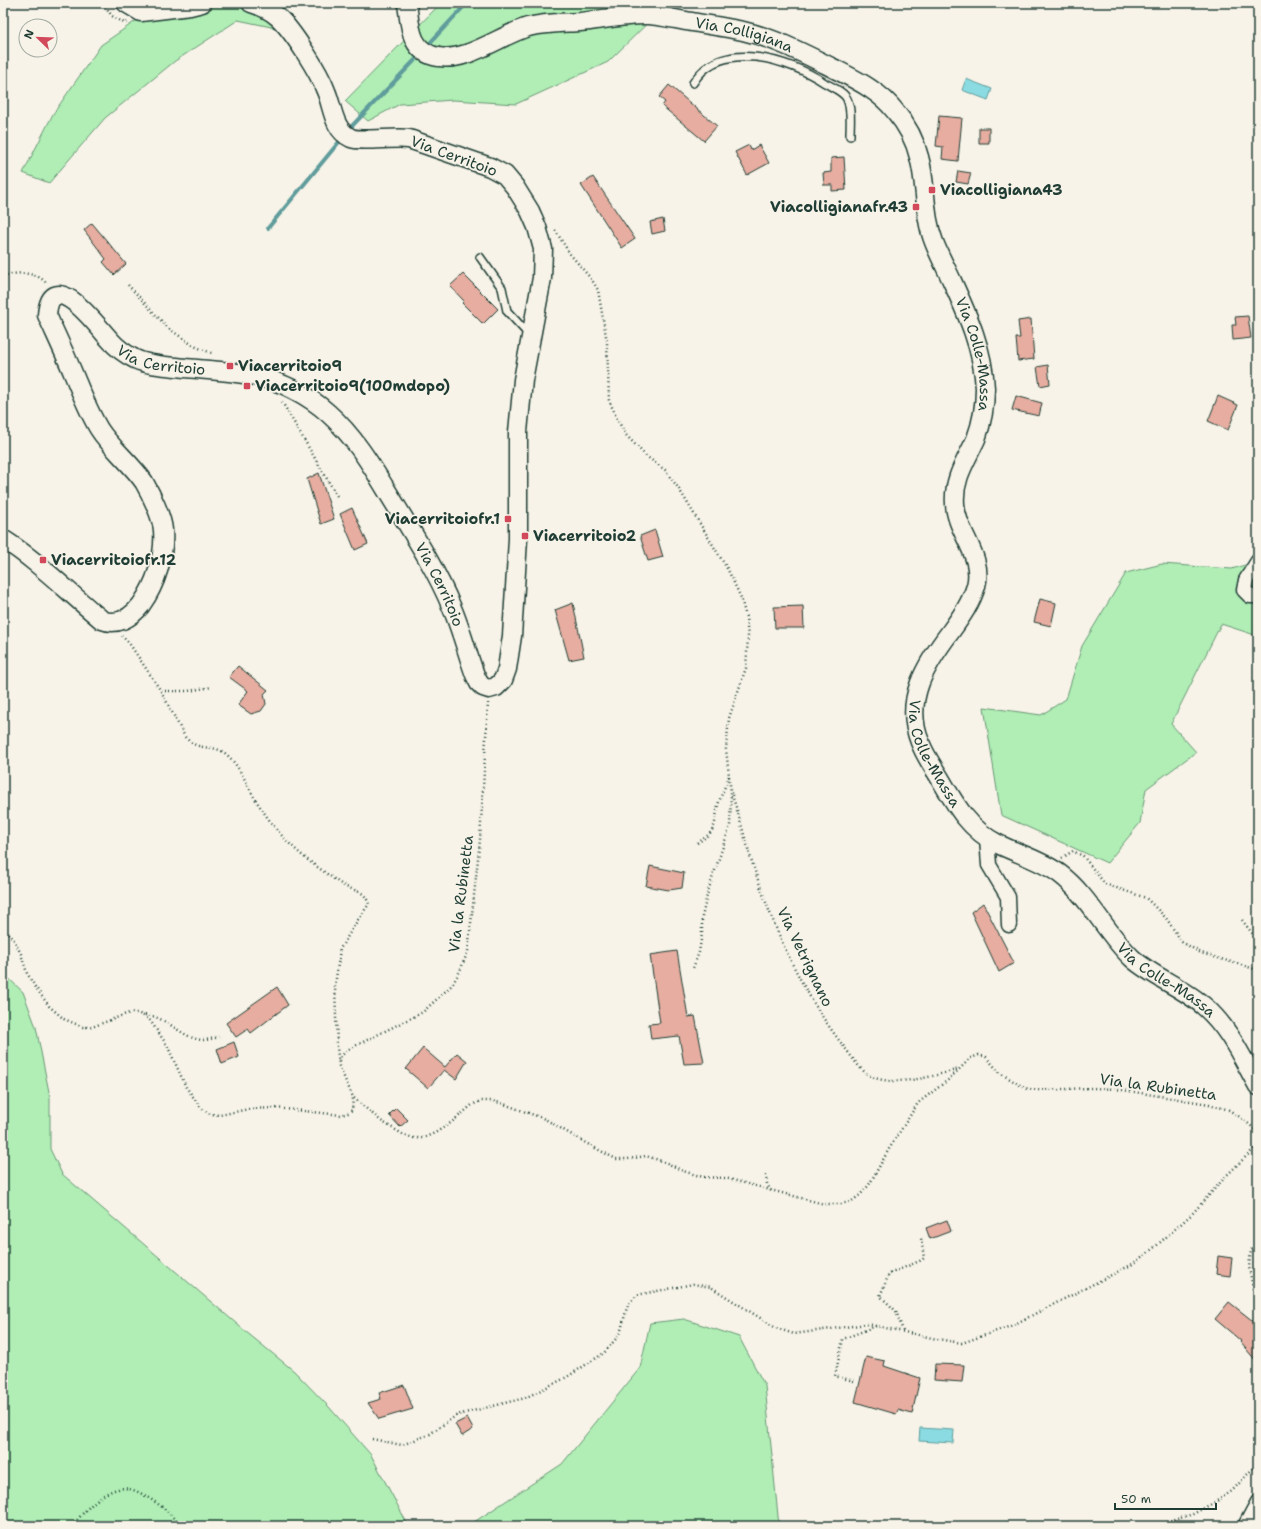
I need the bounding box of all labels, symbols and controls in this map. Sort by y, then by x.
street label: Via Colligiana [694,13,797,57]
north arrow [18,18,58,58]
text: N [21,27,38,41]
street label: Via Cerritoio [408,131,500,181]
place label: Viacolligiana43 [940,180,1062,200]
marker: Viacolligiana43 [927,185,937,195]
place label: Viacolligianafr.43 [770,197,908,217]
marker: Viacolligianafr.43 [911,202,921,212]
street label: Via Colle-Massa [951,294,995,413]
street label: Via Cerritoio [112,340,206,380]
place label: Viacerritoio9 [238,356,342,376]
marker: Viacerritoio9 [225,361,235,371]
place label: Viacerritoio9(100mdopo) [255,376,450,396]
marker: Viacerritoio9(100mdopo) [242,381,252,391]
place label: Viacerritoiofr.1 [385,509,500,529]
marker: Viacerritoiofr.1 [503,514,513,524]
place label: Viacerritoio2 [533,526,637,546]
marker: Viacerritoio2 [520,531,530,541]
street label: Via Cerritoio [410,539,468,629]
place label: Viacerritoiofr.12 [51,550,177,570]
marker: Viacerritoiofr.12 [38,555,48,565]
street label: Via Colle-Massa [904,698,965,812]
street label: Via la Rubinetta [444,834,478,954]
street label: Via Vetrignano [772,904,838,1010]
street label: Via Colle-Massa [1112,938,1221,1022]
street label: Via la Rubinetta [1098,1069,1218,1105]
scale bar [1115,1485,1216,1511]
text: 50 m [1121,1491,1151,1507]

